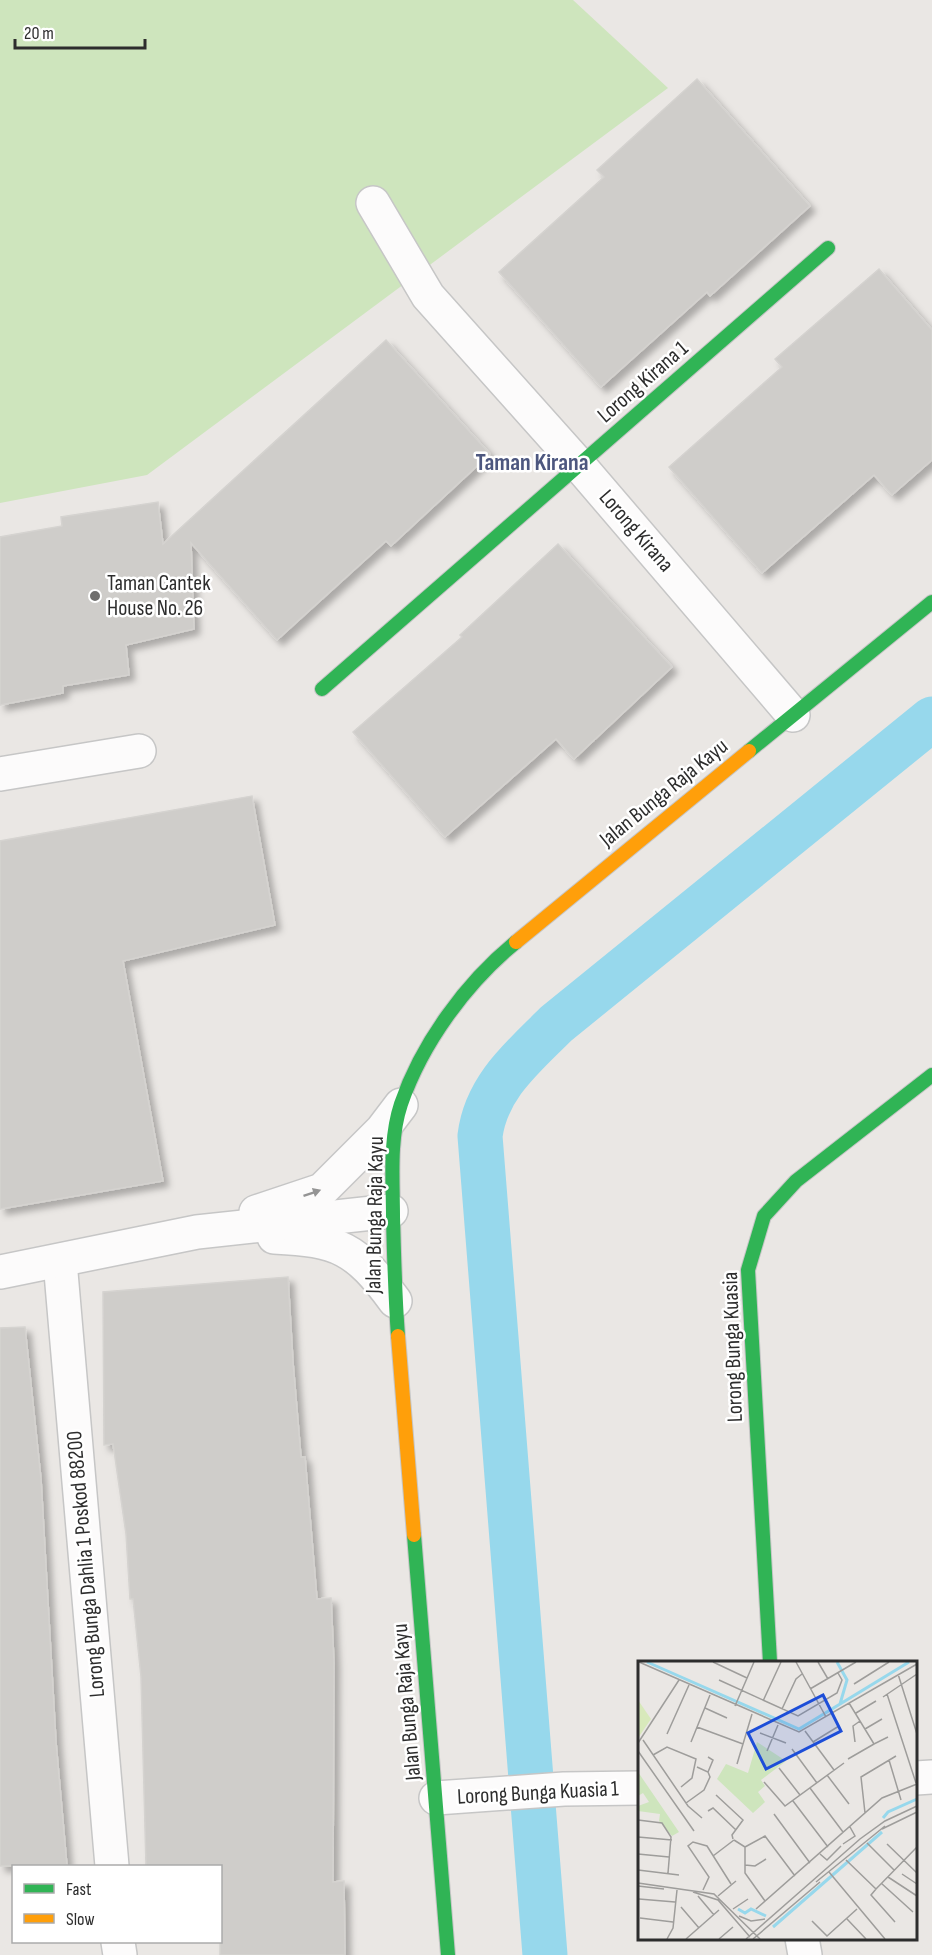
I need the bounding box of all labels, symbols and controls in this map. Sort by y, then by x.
scale bar [15,12,146,50]
text: 20 m [24,23,54,44]
street label: Lorong Kirana 1 [592,335,694,429]
district label: Taman Kirana [475,448,589,477]
street label: Lorong Kirana [593,484,679,578]
place label: Taman Cantek House No. 26 [107,570,211,622]
marker: Taman Cantek House No. 26 [88,589,102,603]
street label: Jalan Bunga Raja Kayu [594,733,734,854]
street label: Jalan Bunga Raja Kayu [360,1136,390,1295]
one-way arrow [303,1188,321,1198]
street label: Lorong Bunga Kuasia [717,1271,749,1423]
street label: Lorong Bunga Dahlia 1 Poskod 88200 [61,1430,111,1698]
street label: Jalan Bunga Raja Kayu [387,1622,427,1783]
inset map [638,1661,917,1940]
street label: Lorong Bunga Kuasia 1 [457,1775,620,1811]
legend [12,1865,222,1943]
text: Fast [66,1879,92,1900]
text: Slow [66,1909,95,1930]

